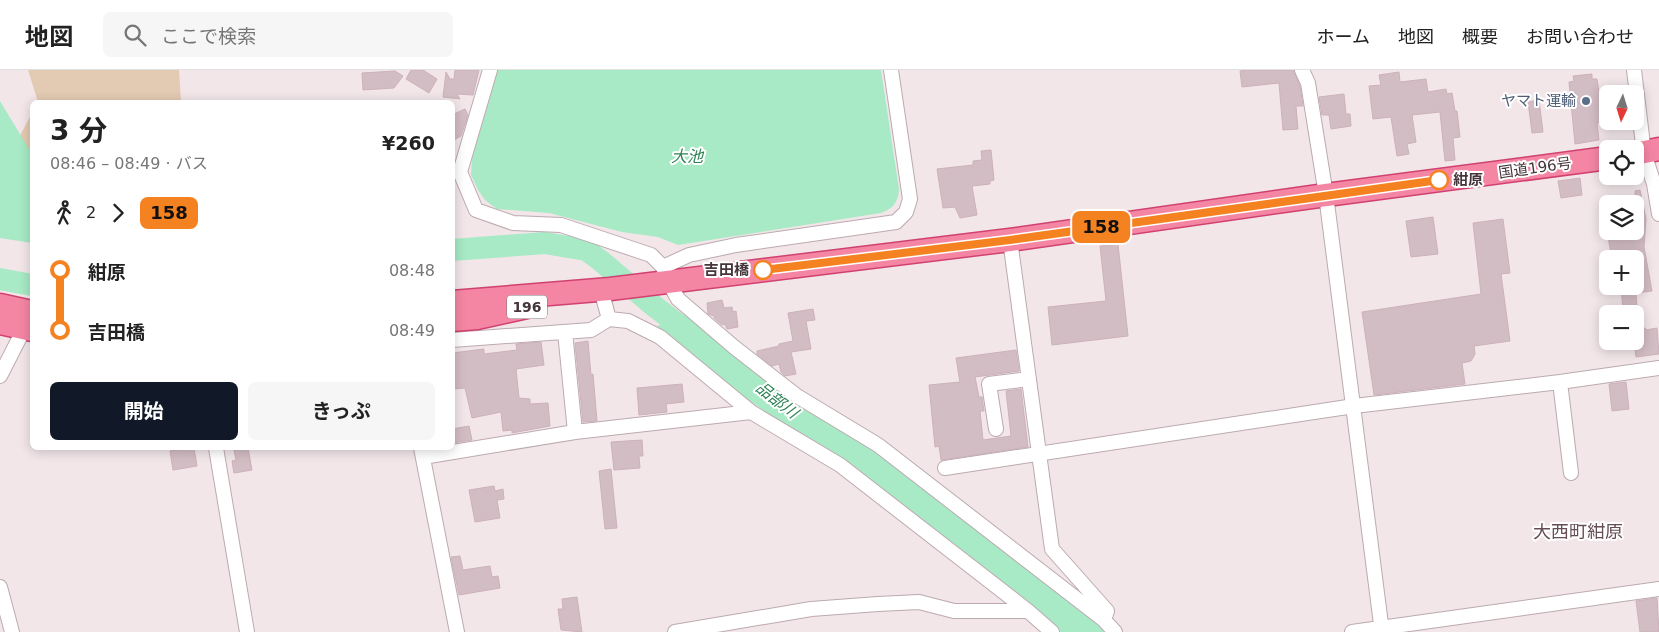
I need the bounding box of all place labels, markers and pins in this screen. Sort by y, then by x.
place label: ヤマト運輸 [1501,92,1576,110]
marker: ヤマト運輸 [1580,95,1592,107]
marker: 紺原 [1429,170,1449,190]
place label: 紺原 [1453,171,1483,189]
marker: 吉田橋 [753,260,773,280]
place label: 吉田橋 [704,261,750,279]

